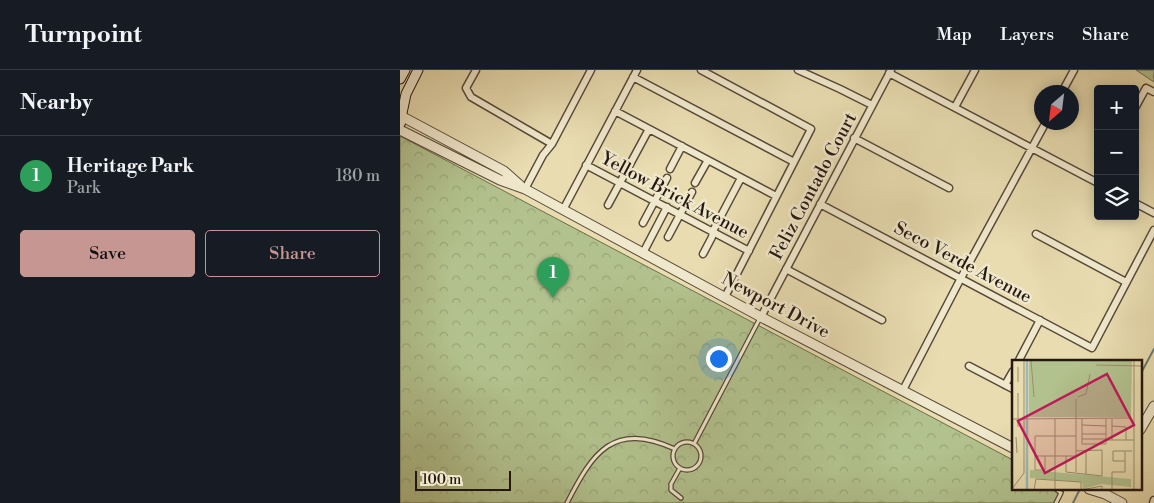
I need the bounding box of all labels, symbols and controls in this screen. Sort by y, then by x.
text: Turnpoint [25,20,142,50]
text: Map [937,23,972,46]
text: Layers [1000,23,1054,46]
text: Share [1082,23,1129,46]
north arrow [1034,85,1079,130]
map controls [1094,85,1139,220]
button: + [1094,85,1139,130]
text: Nearby [20,90,93,116]
street label: Feliz Contado Court [765,108,862,264]
button: − [1094,130,1139,175]
street label: Yellow Brick Avenue [596,146,753,244]
text: Heritage Park [67,154,194,178]
text: 1 [32,166,40,186]
text: 180 m [336,166,380,186]
button: layers [1094,175,1139,220]
text: Park [67,178,100,198]
street label: Seco Verde Avenue [890,216,1036,308]
button: Save [20,230,195,277]
button: Share [205,230,380,277]
pin: 1 [537,257,569,298]
street label: Newport Drive [718,267,834,344]
your location [706,346,732,372]
inset map [1012,360,1142,490]
scale bar [415,468,511,491]
text: 100 m [422,471,461,489]

